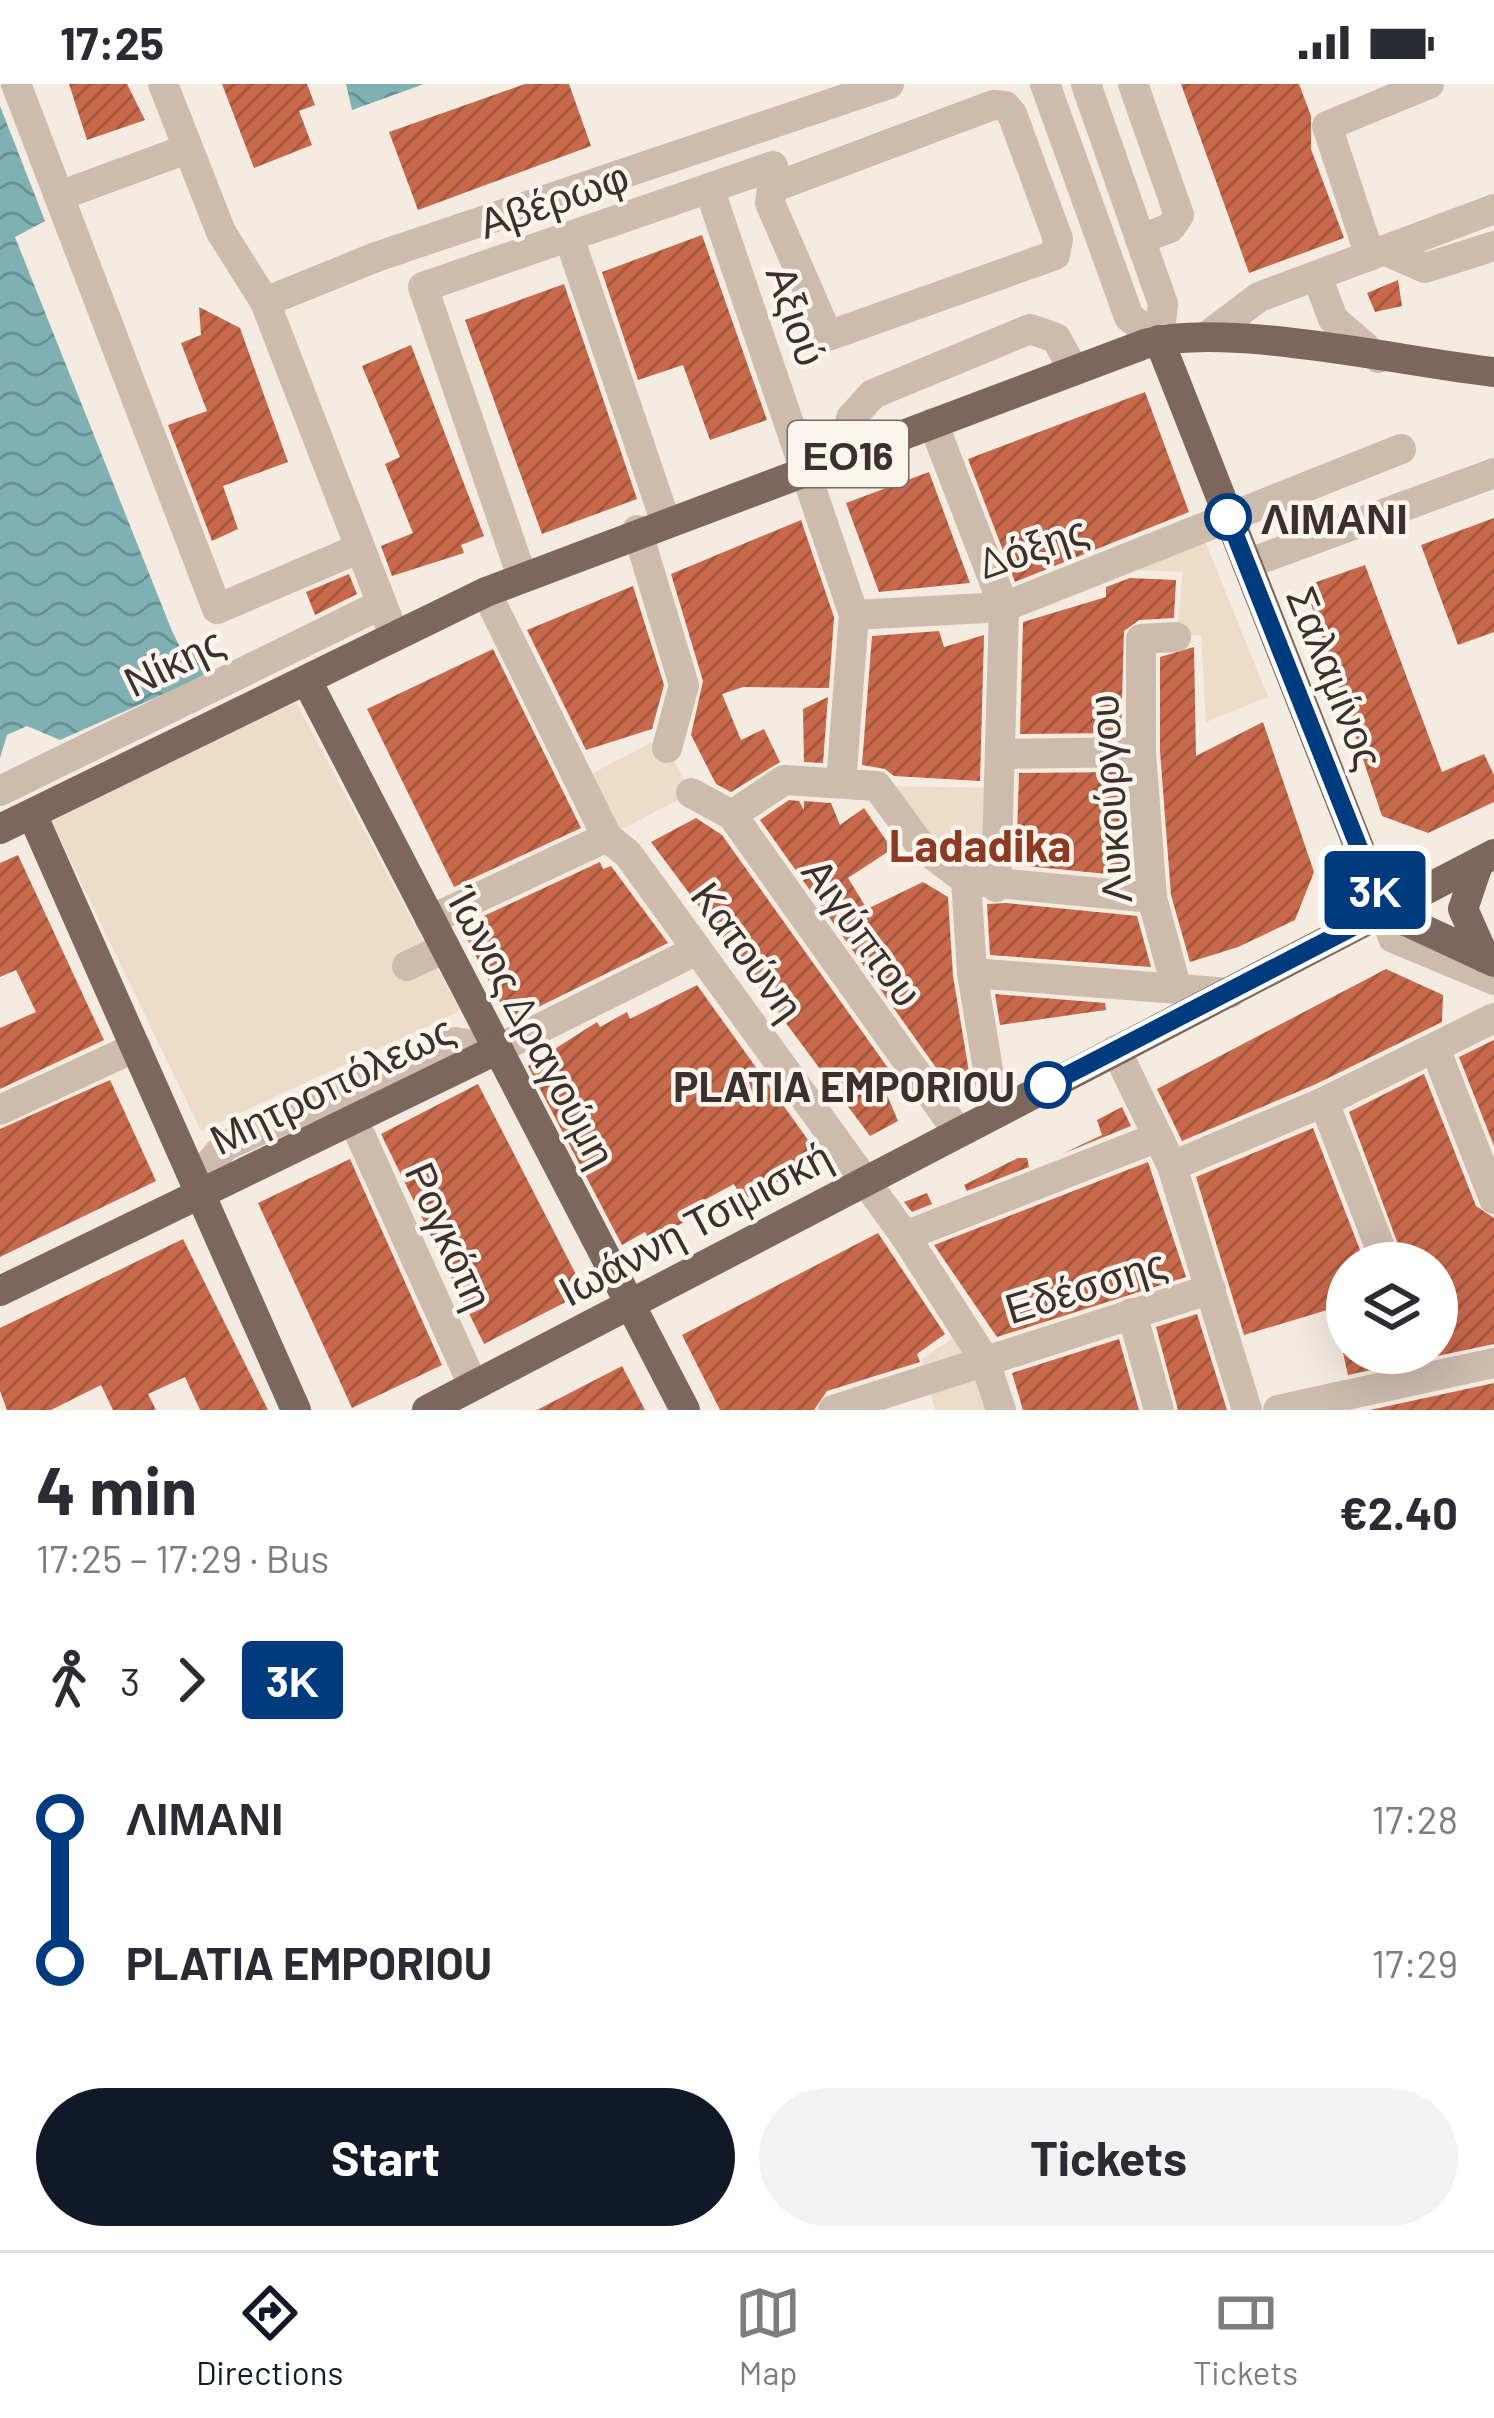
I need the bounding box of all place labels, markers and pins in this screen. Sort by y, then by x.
place label: ΛΙΜΑΝΙ [1261,492,1408,542]
marker: ΛΙΜΑΝΙ [1206,495,1250,539]
place label: PLATIA EMPORIOU [673,1060,1015,1110]
marker: PLATIA EMPORIOU [1026,1063,1070,1107]

